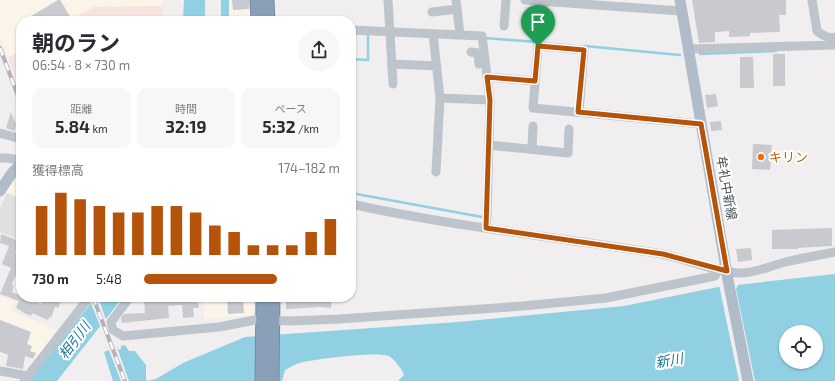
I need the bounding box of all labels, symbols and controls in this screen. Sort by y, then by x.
pin [521,5,555,46]
icon: arrive [527,11,549,33]
text: 朝のラン [32,29,120,55]
button: share [298,29,340,71]
text: 06:54 · 8 × 730 m [32,57,130,73]
text: 距離 [70,102,92,115]
text: 時間 [175,102,197,115]
text: ペース [274,102,307,115]
text: 5.84 [55,116,90,136]
text: 32:19 [165,116,207,136]
text: 5:32 [262,116,296,136]
text: km [90,122,108,135]
text: /km [296,122,319,135]
place label: キリン [769,149,808,165]
marker: キリン [756,152,766,162]
street label: 牟礼中新線 [713,155,741,221]
text: 174–182 m [278,160,340,176]
text: 獲得標高 [32,162,84,178]
text: 730 m [32,271,69,287]
text: 5:48 [96,271,122,287]
water label: 相引川 [55,317,95,362]
map controls [779,325,823,369]
button: locate [779,325,823,369]
water label: 新川 [654,349,686,371]

